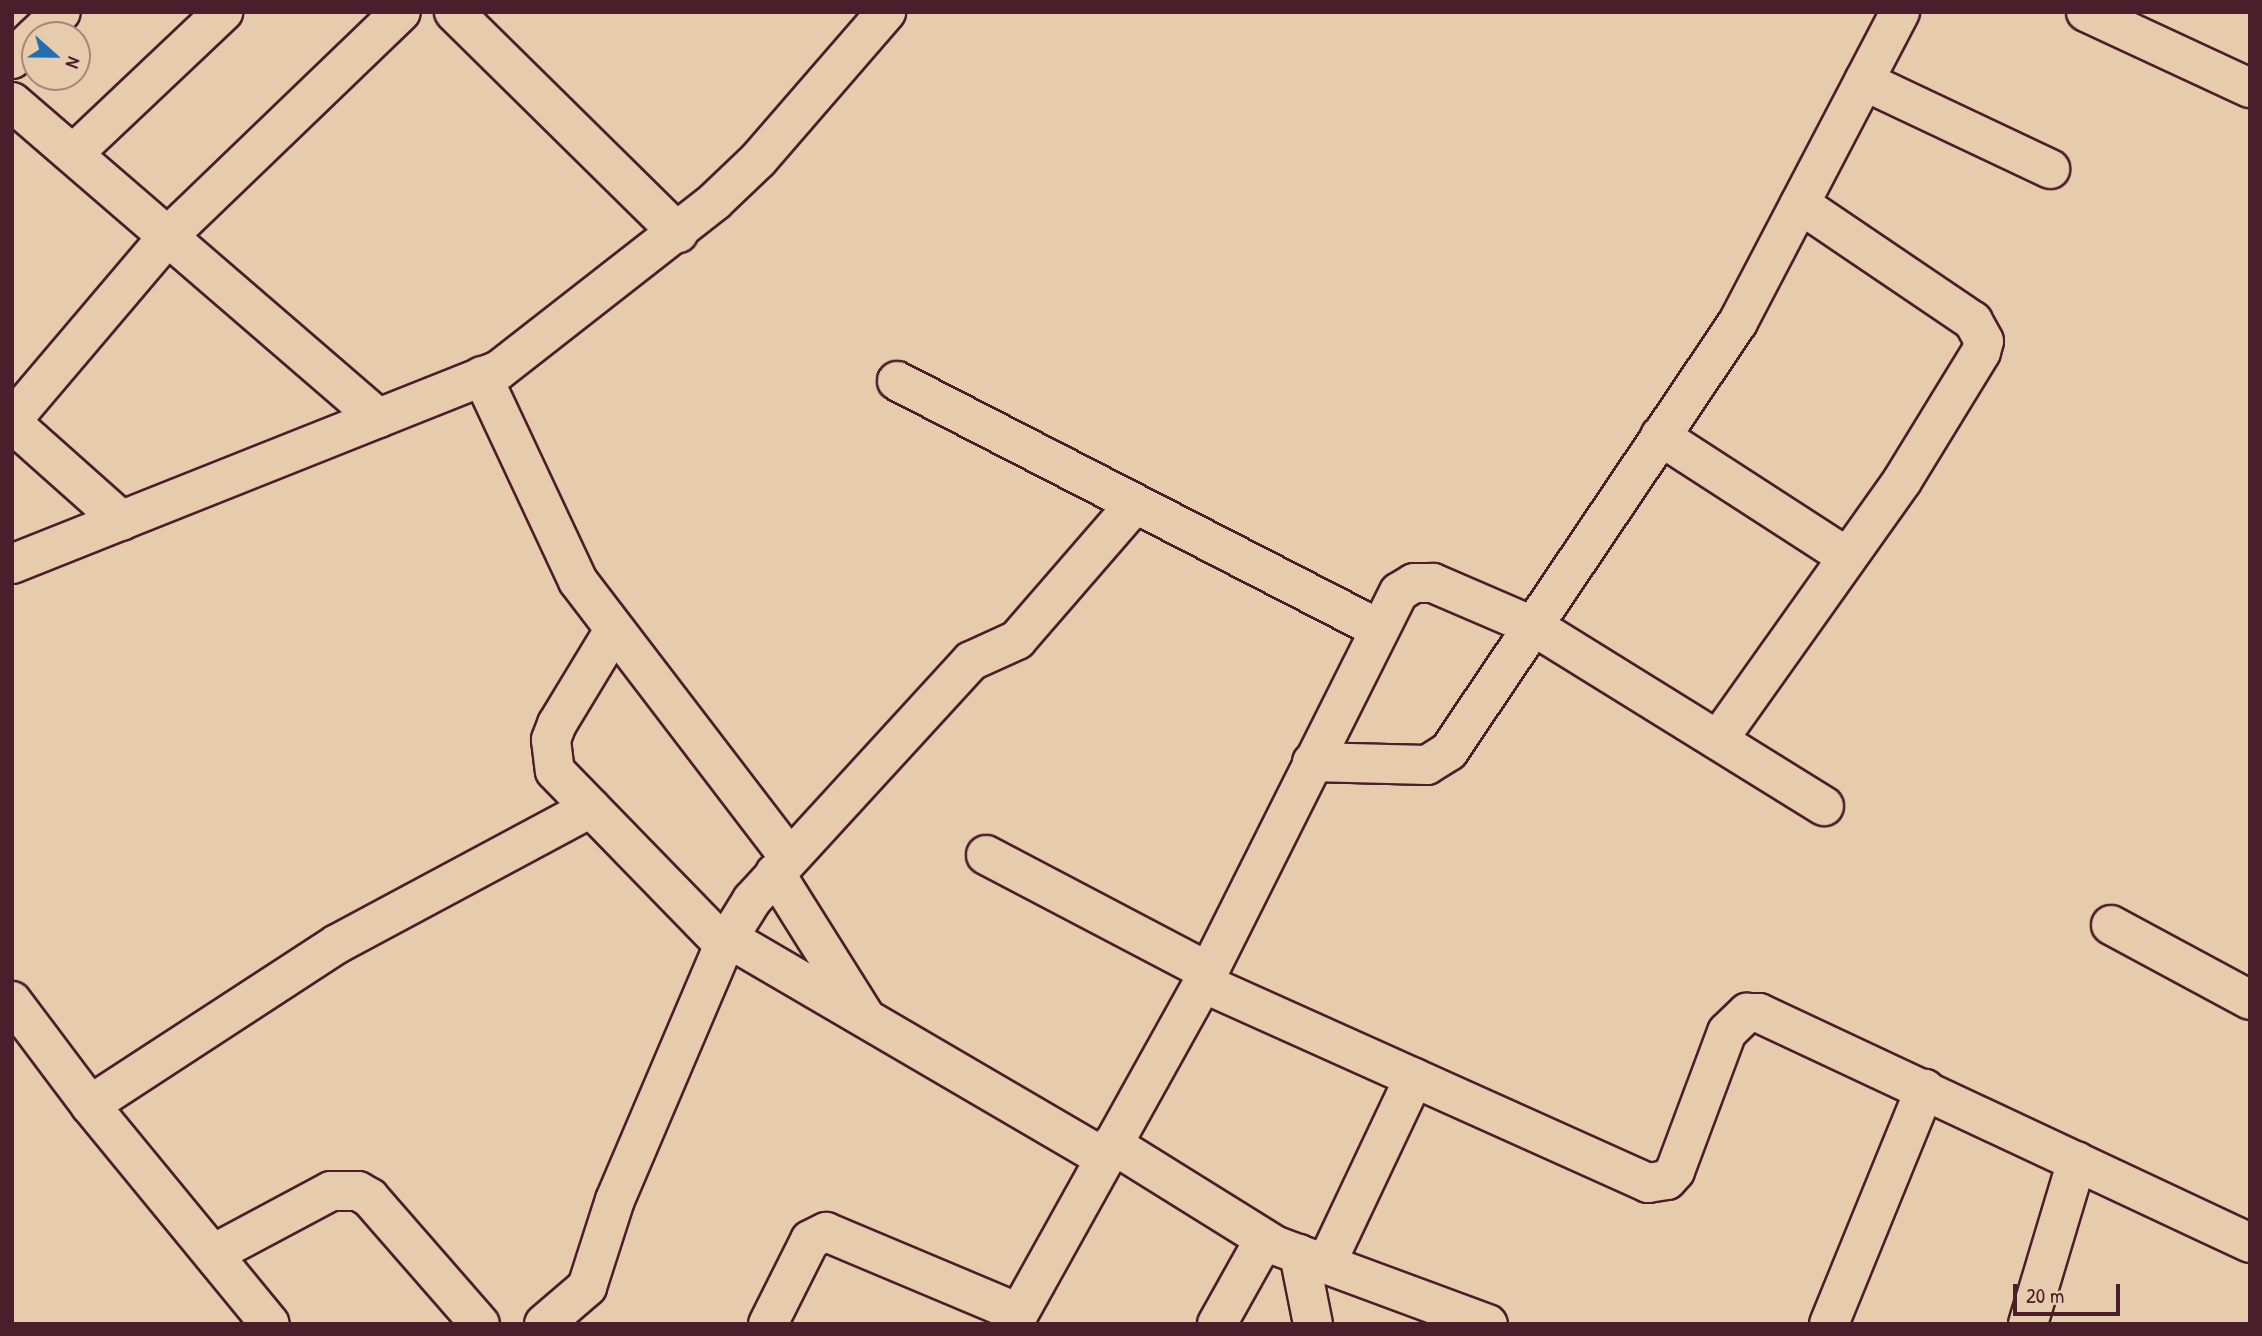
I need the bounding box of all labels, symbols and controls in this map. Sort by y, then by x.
north arrow [21,21,91,91]
text: N [60,53,88,72]
scale bar [2017,1270,2124,1314]
text: 20 m [2026,1281,2064,1310]

